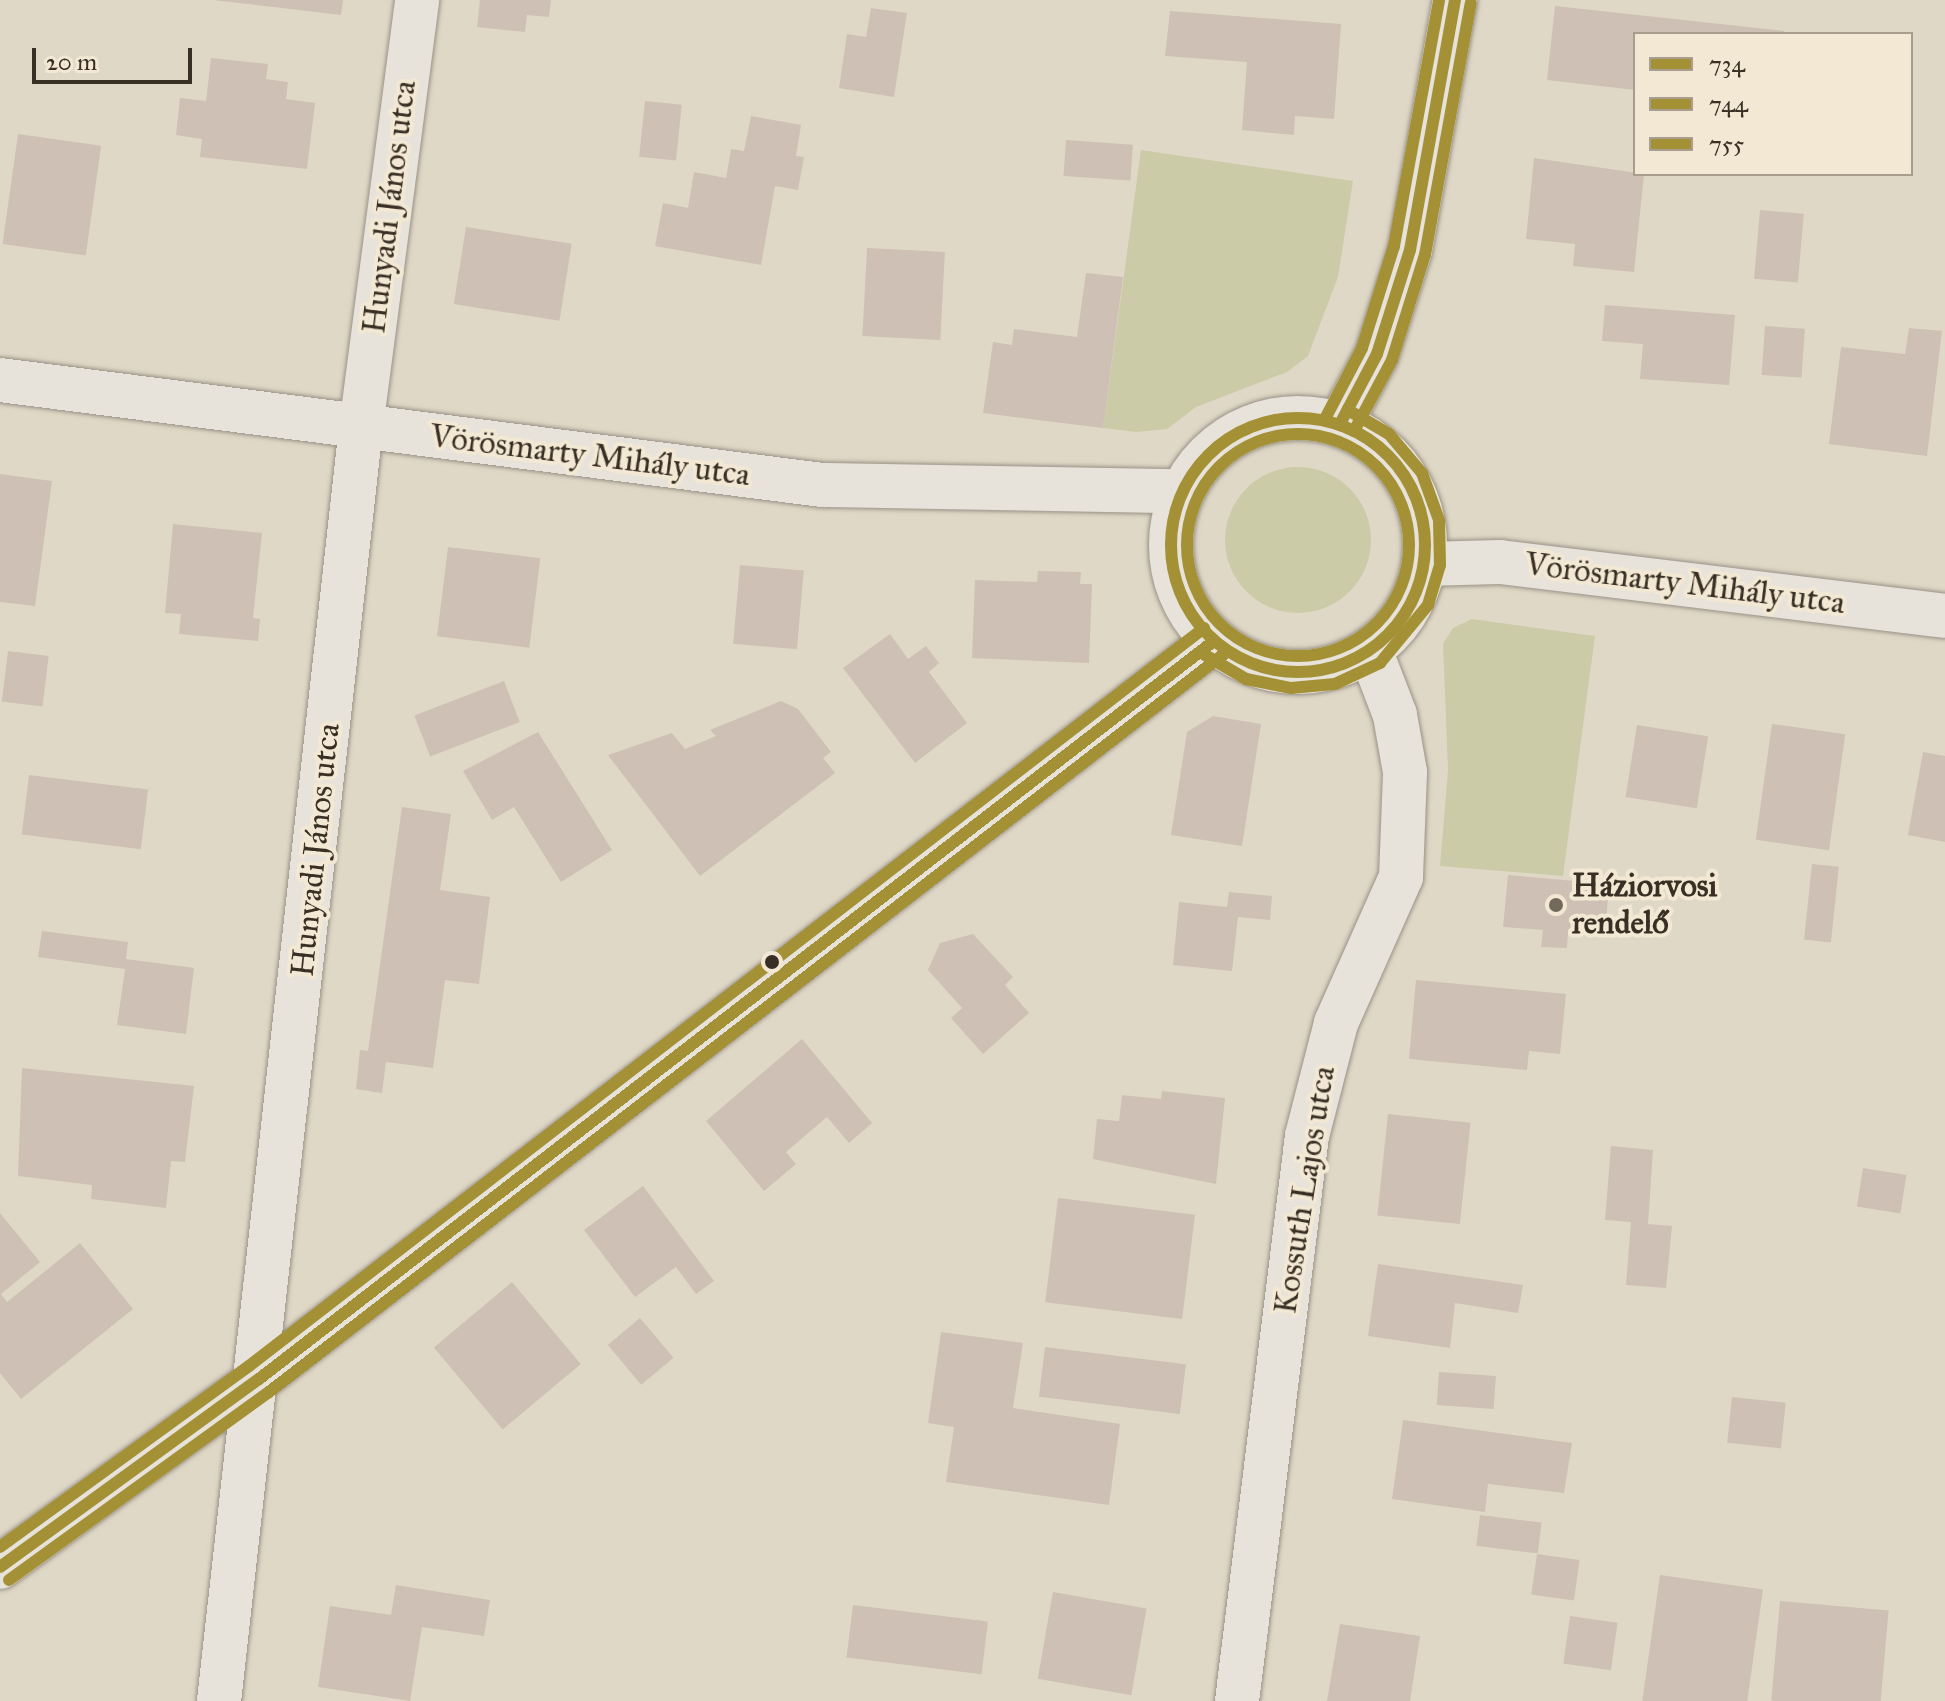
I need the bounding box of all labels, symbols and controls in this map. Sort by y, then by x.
scale bar [36,32,196,82]
legend [1633,32,1913,176]
text: 20 m [46,47,97,77]
text: 734 [1709,49,1745,79]
street label: Hunyadi János utca [355,78,425,336]
text: 744 [1709,89,1748,119]
text: 755 [1709,129,1744,159]
street label: Vörösmarty Mihály utca [428,417,752,495]
street label: Vörösmarty Mihály utca [1523,545,1847,623]
street label: Hunyadi János utca [284,721,348,979]
place label: Háziorvosi rendelő [1572,868,1717,943]
marker: Háziorvosi rendelő [1547,896,1565,914]
unlabelled marker [764,954,780,970]
street label: Kossuth Lajos utca [1266,1063,1344,1317]

